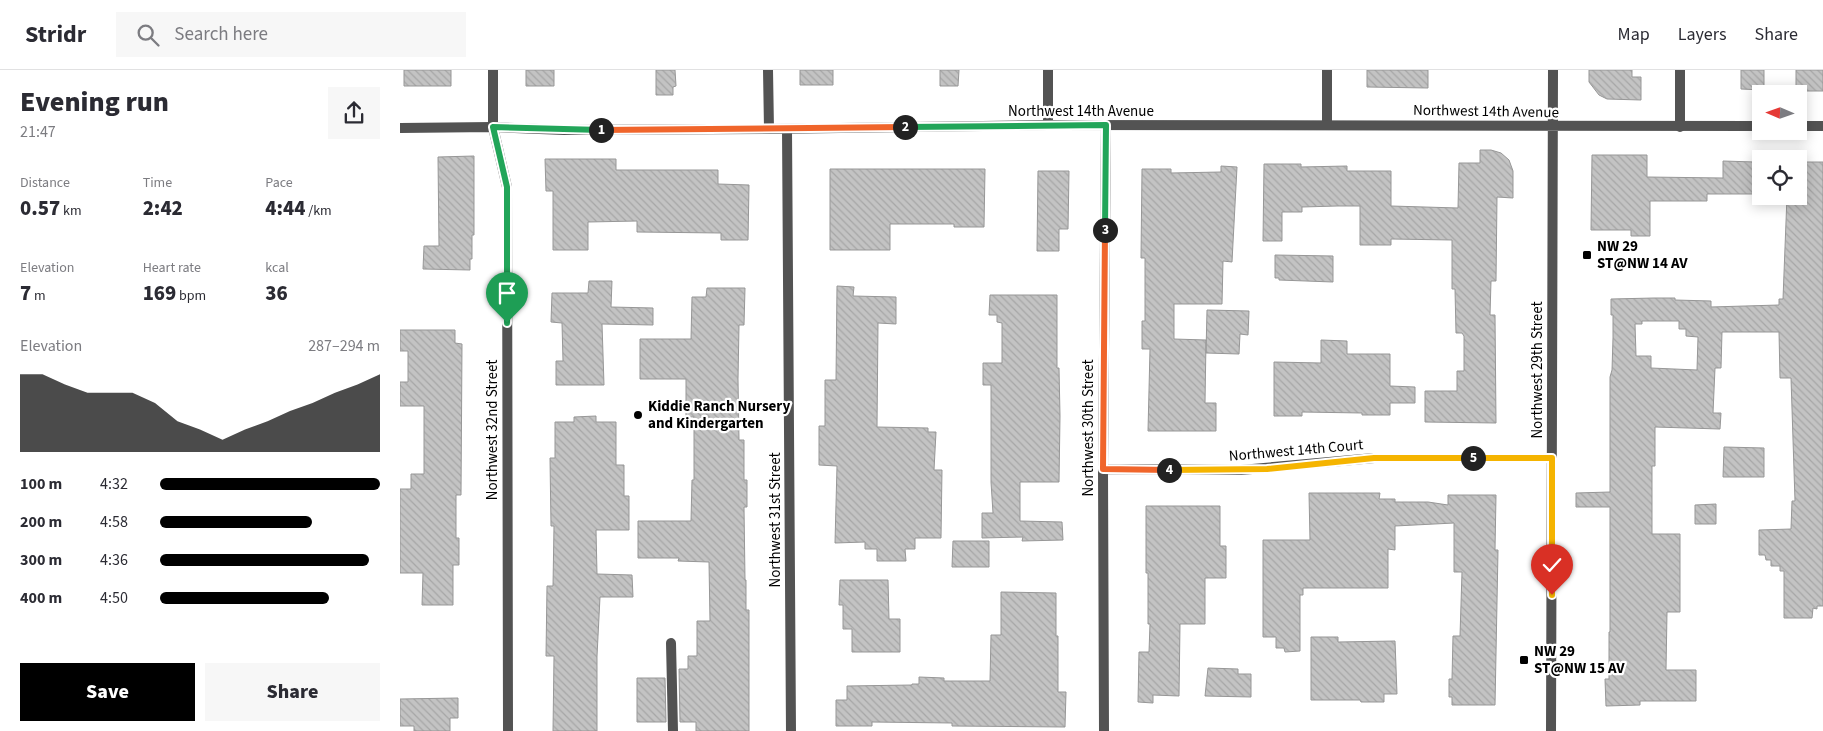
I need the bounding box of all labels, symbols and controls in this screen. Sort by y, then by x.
search box [116,12,466,57]
text: Stridr [25,17,86,52]
icon: search [134,21,162,49]
text: Search here [174,21,268,48]
text: Map [1618,22,1650,47]
text: Layers [1678,22,1727,47]
text: Share [1755,22,1798,47]
text: Evening run [20,82,169,122]
north arrow [1752,85,1808,140]
map controls [1752,85,1807,205]
button: share [328,87,380,139]
street label: Northwest 14th Avenue [1413,100,1559,123]
street label: Northwest 14th Avenue [1008,101,1154,122]
pin: 2 [892,114,918,140]
text: 2 [902,117,909,137]
pin: 1 [588,118,614,142]
text: 1 [598,120,605,140]
text: 21:47 [20,121,56,143]
button: locate [1752,150,1807,205]
text: Distance [20,173,70,193]
text: Time [143,173,172,193]
text: Pace [265,173,293,193]
text: 0.57 [20,193,60,223]
text: 2:42 [143,193,183,223]
text: 4:44 [265,193,305,223]
text: km [60,201,82,221]
text: /km [305,201,332,221]
pin: 3 [1092,218,1118,242]
text: 3 [1102,220,1109,240]
place label: NW 29 ST@NW 14 AV [1597,236,1688,274]
marker: NW 29 ST@NW 14 AV [1581,249,1593,261]
text: Elevation [20,258,75,278]
text: Heart rate [143,258,201,278]
text: kcal [265,258,289,278]
pin [486,272,528,323]
text: 7 [20,278,31,308]
text: 169 [143,278,176,308]
text: 36 [265,278,288,308]
icon: arrive [493,279,521,307]
text: m [31,286,46,306]
text: bpm [176,286,206,306]
street label: Northwest 29th Street [1527,301,1548,439]
text: Elevation [20,335,82,357]
text: 287–294 m [308,335,380,357]
street label: Northwest 30th Street [1078,359,1099,497]
street label: Northwest 32nd Street [482,360,503,500]
place label: Kiddie Ranch Nursery and Kindergarten [648,396,790,434]
marker: Kiddie Ranch Nursery and Kindergarten [632,409,644,421]
street label: Northwest 14th Court [1228,434,1364,467]
pin: 5 [1460,446,1486,470]
text: 5 [1470,448,1477,468]
street label: Northwest 31st Street [765,452,786,588]
pin: 4 [1156,458,1182,482]
text: 4 [1166,460,1173,480]
text: 100 m [20,473,62,495]
text: 4:32 [100,473,128,495]
text: 200 m [20,511,62,533]
text: 4:58 [100,511,128,533]
pin [1531,544,1573,595]
text: 300 m [20,549,62,571]
text: 4:36 [100,549,128,571]
icon: check [1538,551,1566,579]
text: 400 m [20,587,62,609]
text: 4:50 [100,587,128,609]
place label: NW 29 ST@NW 15 AV [1534,641,1625,679]
marker: NW 29 ST@NW 15 AV [1518,654,1530,666]
button: Save [20,663,195,721]
button: Share [205,663,380,721]

